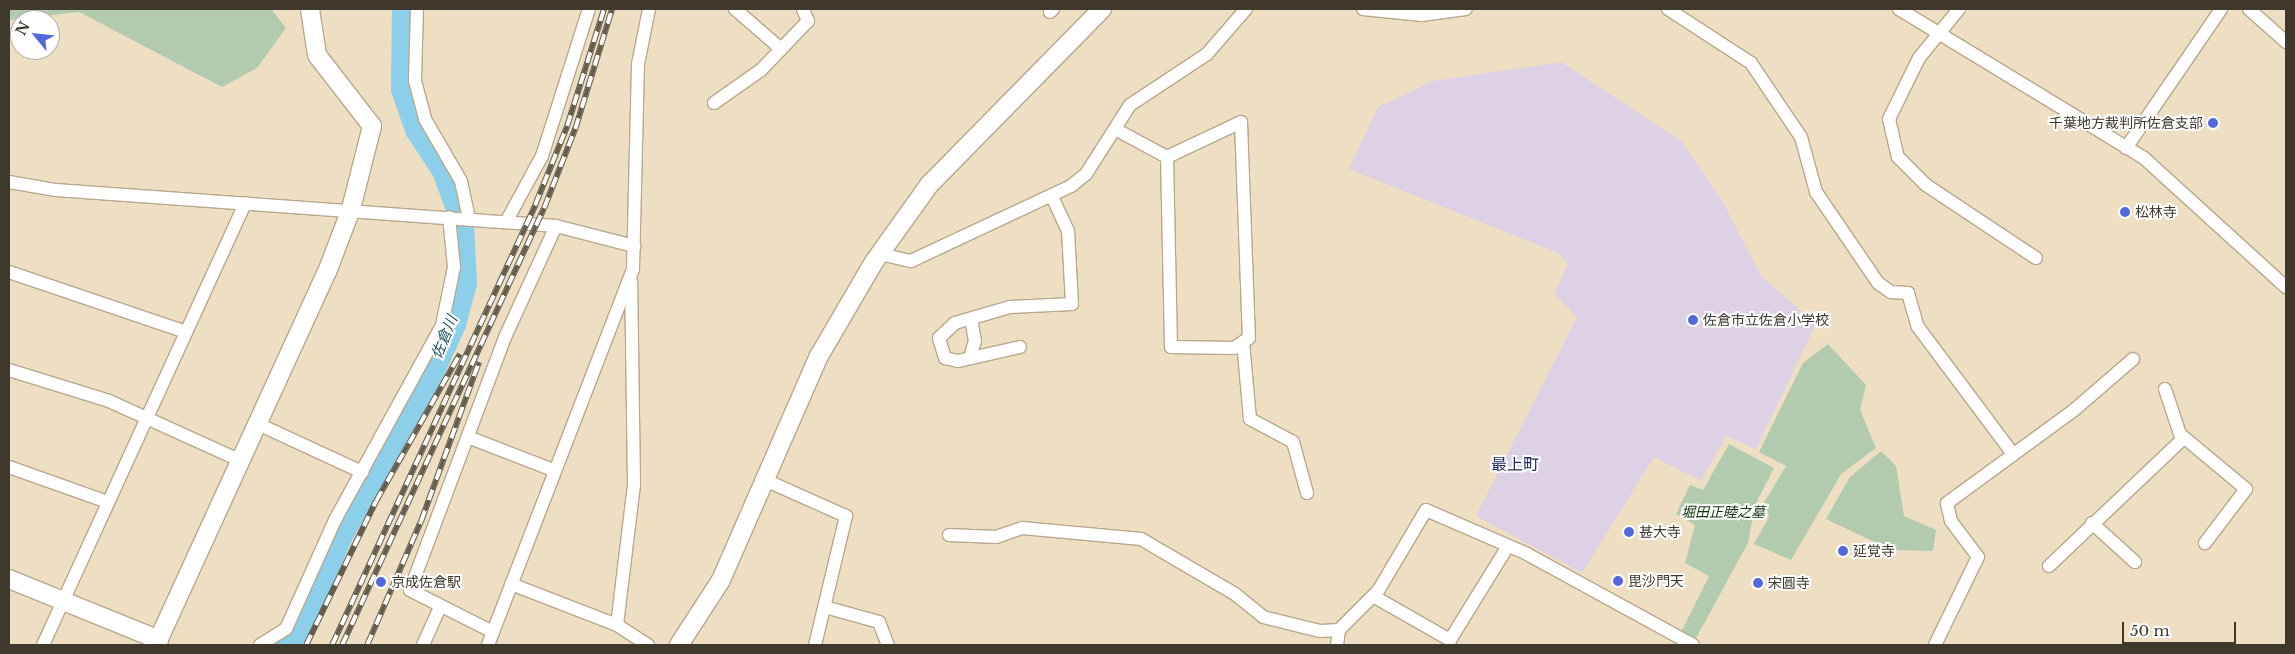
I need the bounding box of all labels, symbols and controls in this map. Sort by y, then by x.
north arrow [10,10,60,60]
text: N [12,18,34,38]
place label: 千葉地方裁判所佐倉支部 [2049,115,2203,131]
marker: 千葉地方裁判所佐倉支部 [2207,117,2219,129]
place label: 松林寺 [2135,204,2177,220]
marker: 松林寺 [2119,206,2131,218]
place label: 佐倉市立佐倉小学校 [1703,312,1829,328]
water label: 佐倉川 [427,313,461,361]
marker: 佐倉市立佐倉小学校 [1687,314,1699,326]
district label: 最上町 [1491,454,1539,474]
park label: 堀田正睦之墓 [1681,504,1765,520]
place label: 甚大寺 [1639,524,1681,540]
marker: 甚大寺 [1623,526,1635,538]
place label: 延覚寺 [1853,543,1895,559]
marker: 延覚寺 [1837,545,1849,557]
place label: 毘沙門天 [1628,573,1684,589]
place label: 京成佐倉駅 [391,574,461,590]
marker: 毘沙門天 [1612,575,1624,587]
place label: 宋圓寺 [1768,575,1810,591]
marker: 京成佐倉駅 [375,576,387,588]
marker: 宋圓寺 [1752,577,1764,589]
scale bar [2125,612,2239,644]
text: 50 m [2130,621,2170,640]

